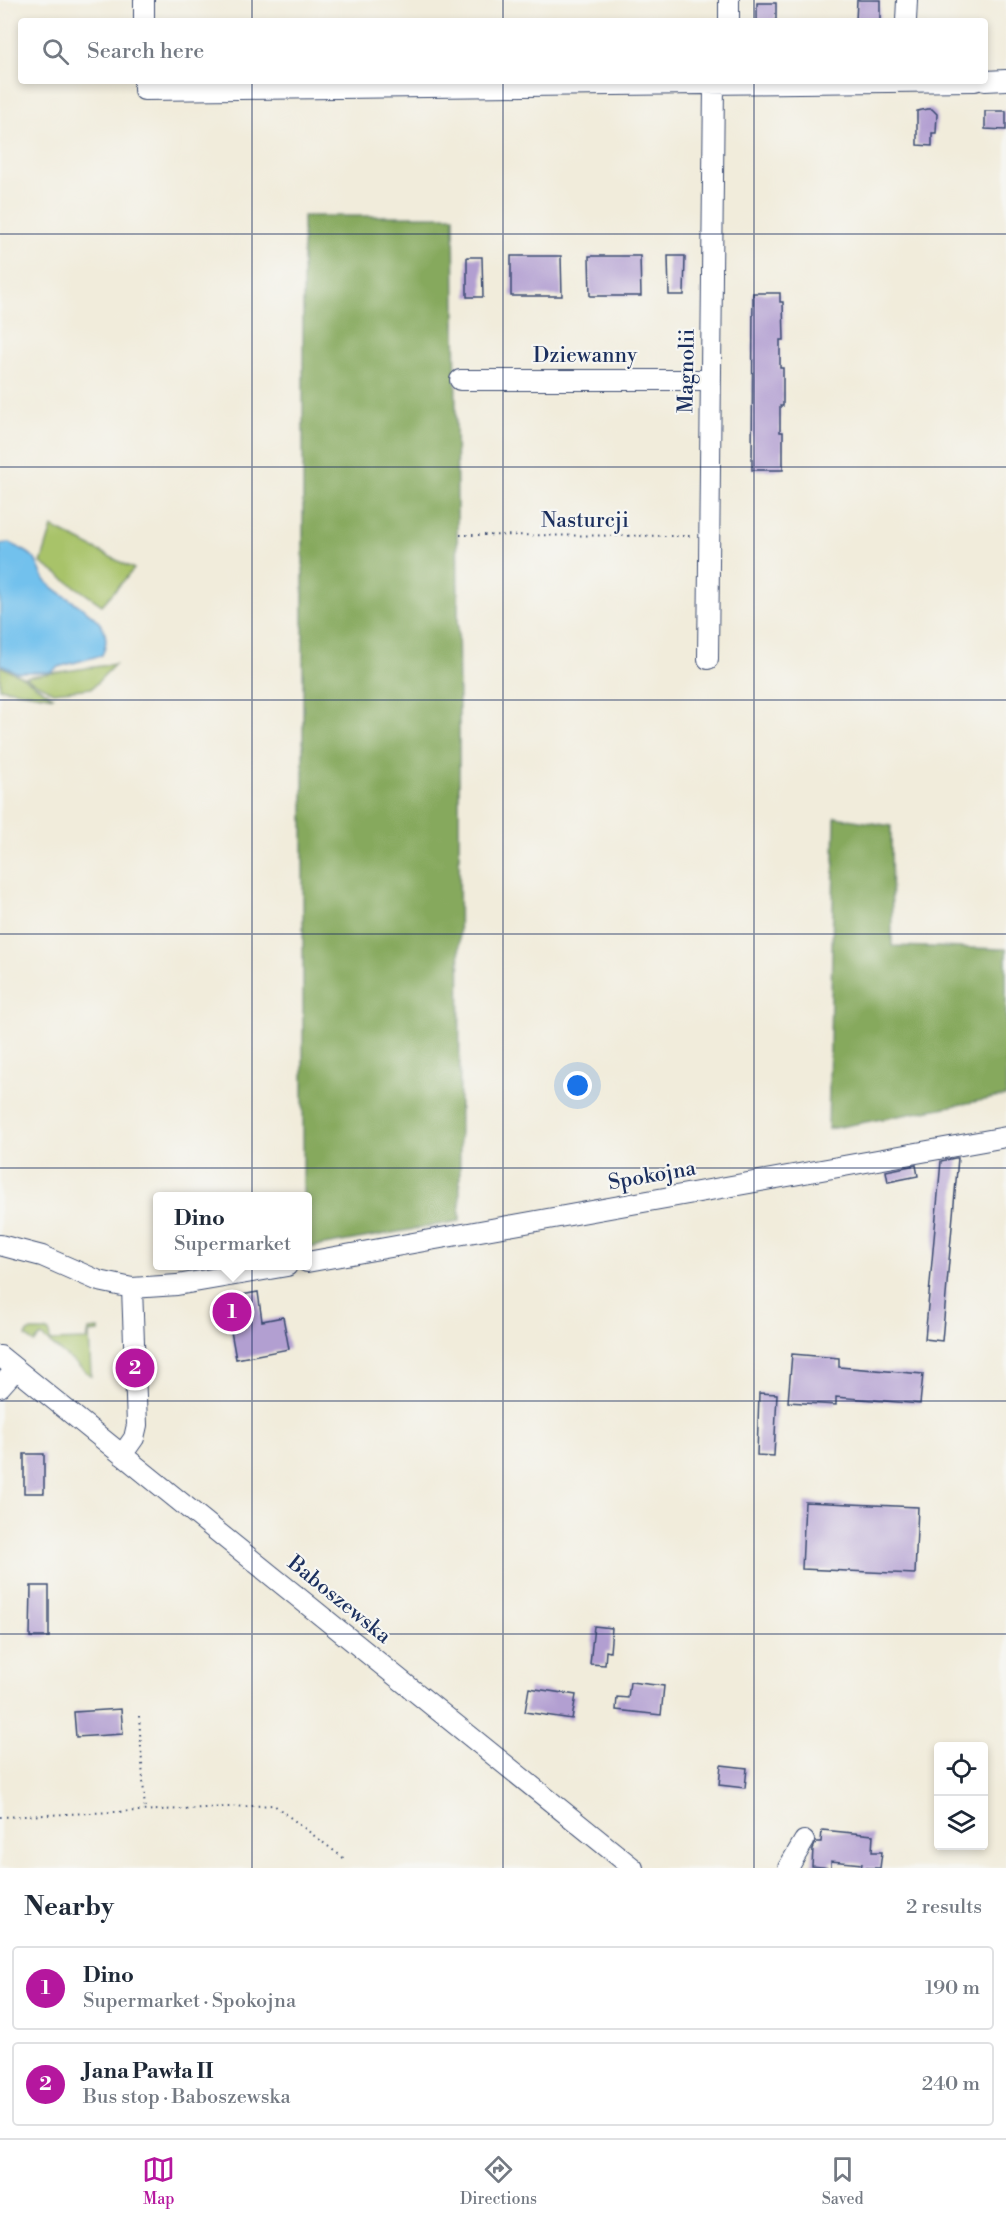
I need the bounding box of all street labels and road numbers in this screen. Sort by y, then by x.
street label: Magnolii [673,328,701,413]
street label: Dziewanny [533,343,638,369]
street label: Nasturcji [541,508,629,534]
street label: Spokojna [606,1155,698,1196]
street label: Baboszewska [281,1550,396,1650]

